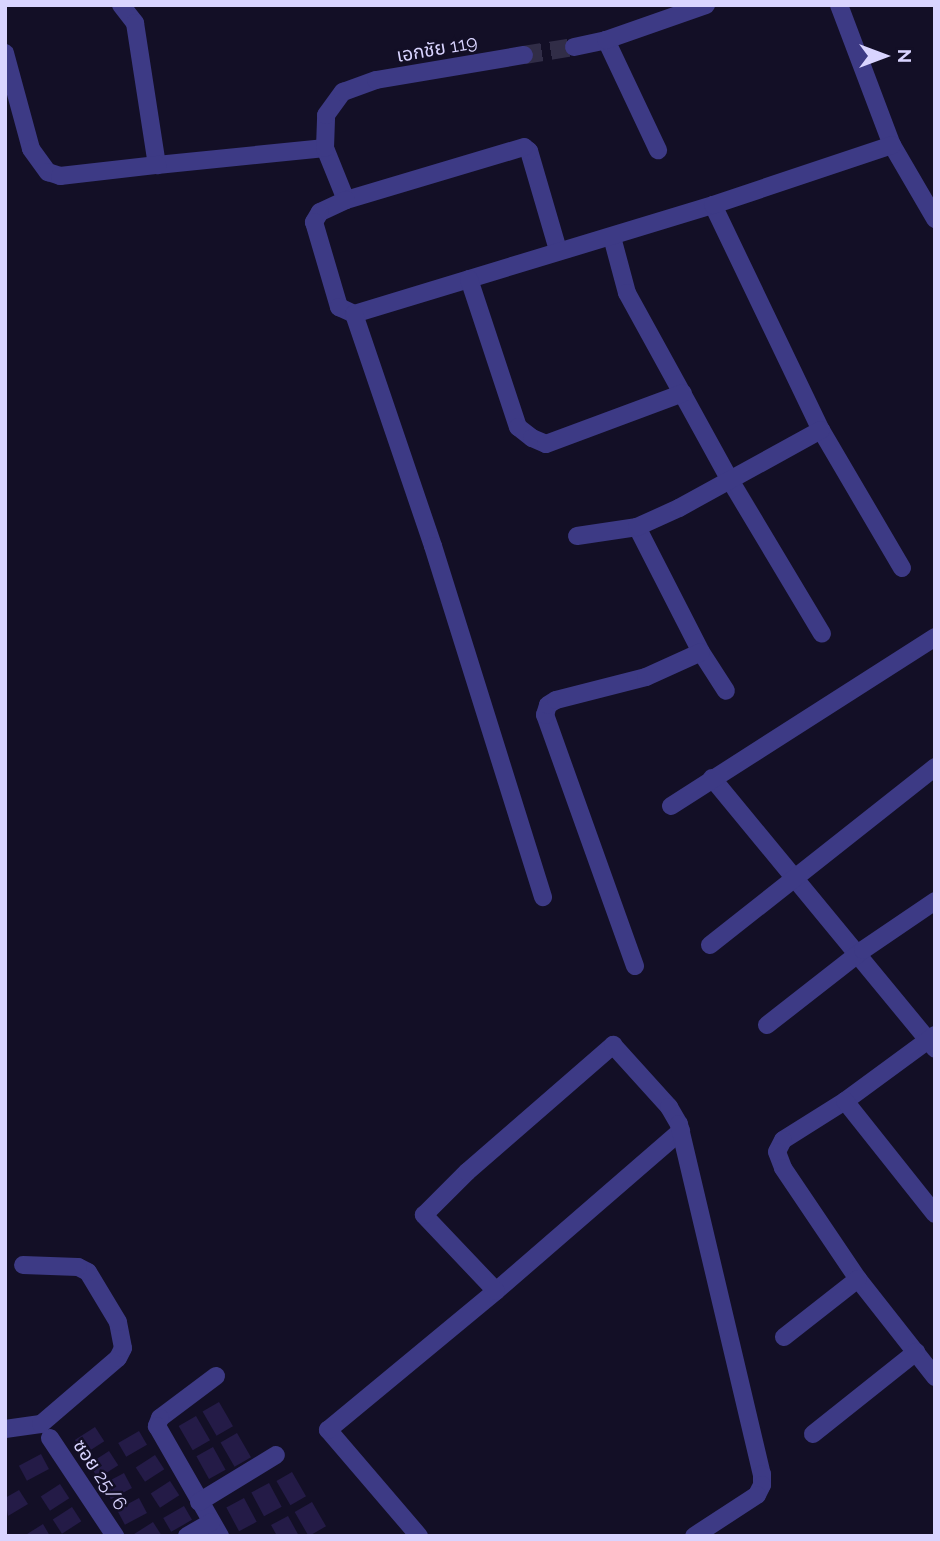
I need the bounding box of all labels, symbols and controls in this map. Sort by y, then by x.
north arrow [849,21,919,91]
street label: เอกชัย 119 [395,31,479,67]
text: N [894,49,916,63]
street label: ซอย 25/6 [68,1435,132,1515]

